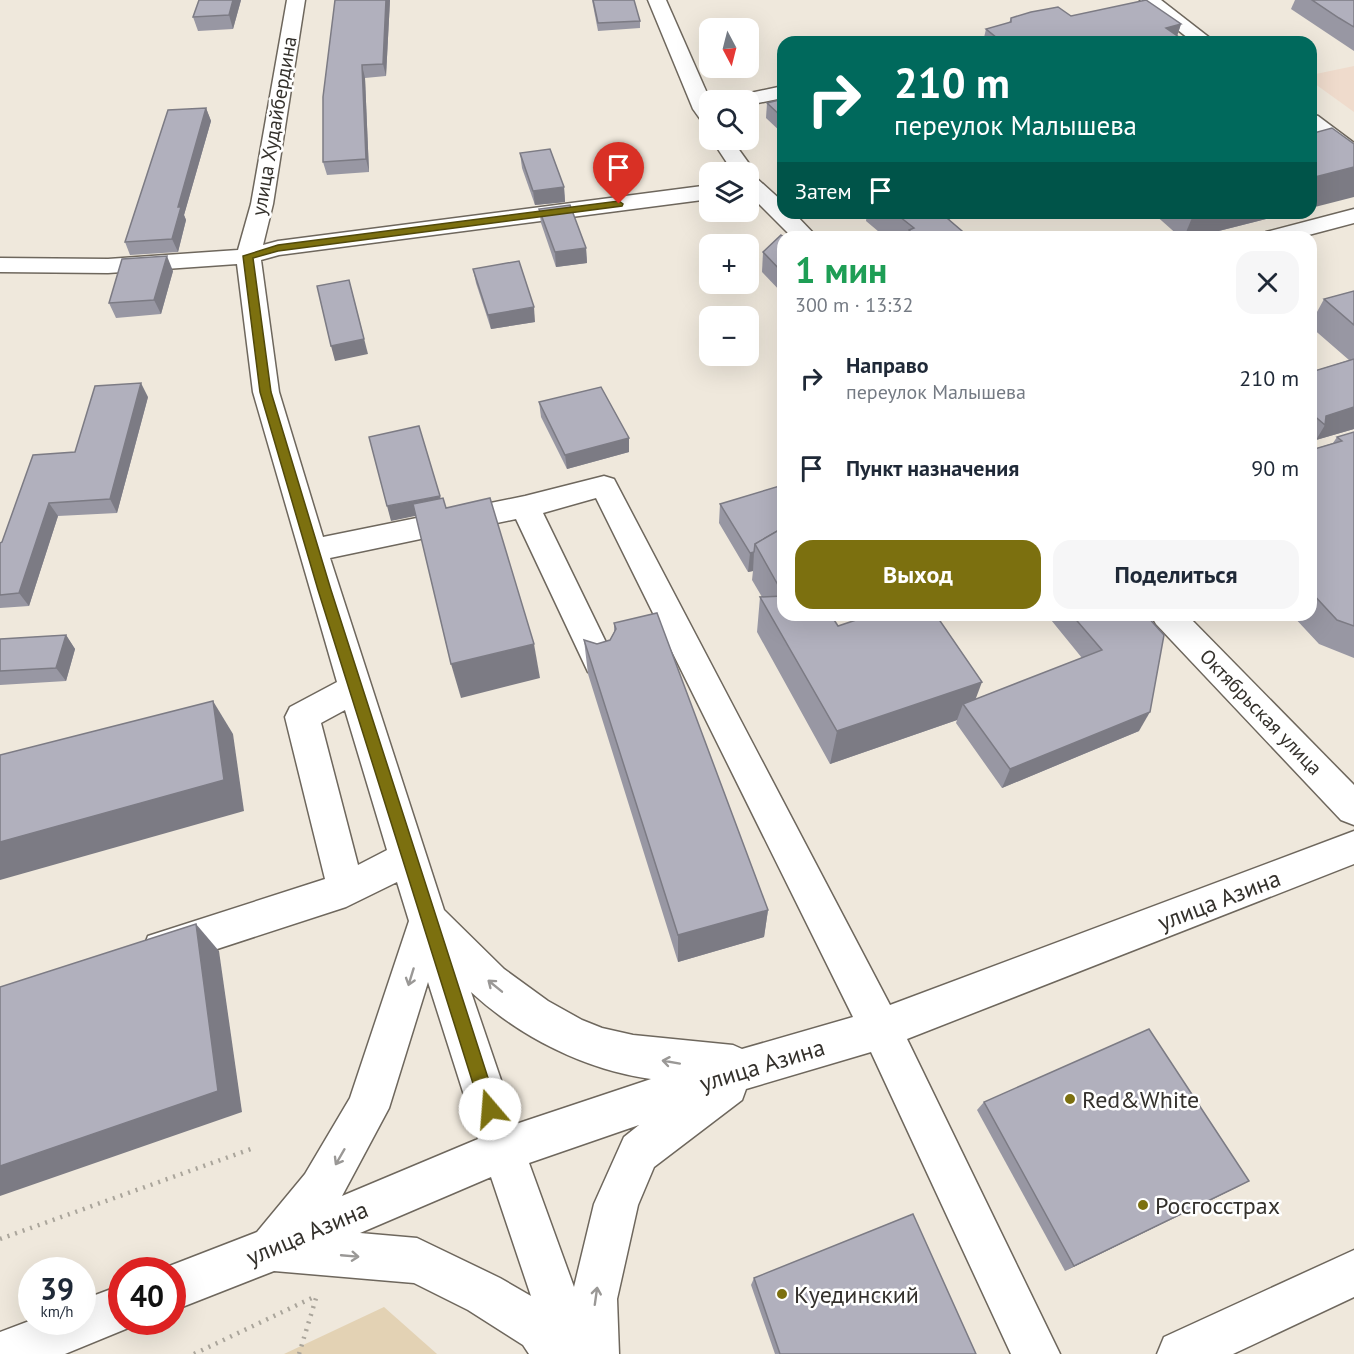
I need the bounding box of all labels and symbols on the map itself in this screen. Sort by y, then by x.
north arrow [699,18,759,78]
street label: улица Худайбердина [245,34,303,218]
pin [593,142,644,204]
street label: Октябрьская улица [1194,643,1328,781]
street label: улица Азина [1153,862,1285,938]
one-way arrow [405,967,416,986]
one-way arrow [487,980,503,993]
street label: улица Азина [696,1031,828,1099]
one-way arrow [662,1056,681,1067]
position arrow [458,1077,522,1141]
place label: Red&White [1082,1084,1199,1115]
marker: Red&White [1063,1092,1077,1106]
one-way arrow [333,1148,345,1165]
place label: Росгосстрах [1155,1190,1280,1221]
street label: улица Азина [241,1193,373,1273]
marker: Росгосстрах [1136,1198,1150,1212]
one-way arrow [340,1251,360,1262]
speed limit sign: 40 [108,1257,186,1335]
place label: Куединский [794,1279,919,1310]
one-way arrow [591,1286,602,1306]
marker: Куединский [775,1287,789,1301]

